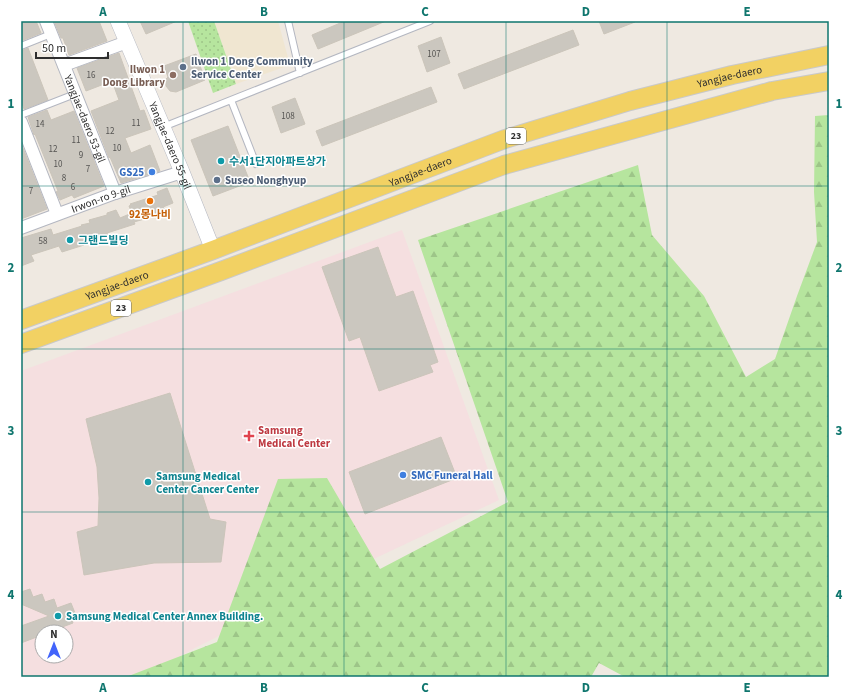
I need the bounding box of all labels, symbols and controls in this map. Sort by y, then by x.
text: A [98,3,107,21]
text: B [260,3,268,21]
text: C [421,3,429,21]
text: D [582,3,590,21]
text: E [743,3,751,21]
scale bar [36,34,108,60]
text: 50 m [42,40,66,57]
house number: 107 [427,48,441,61]
place label: Ilwon 1 Dong Community Service Center [191,54,313,82]
place label: Ilwon 1 Dong Library [102,62,165,90]
marker: Ilwon 1 Dong Community Service Center [178,62,188,72]
street label: Yangjae-daero [695,62,763,91]
house number: 16 [87,69,96,82]
marker: Ilwon 1 Dong Library [168,70,178,80]
street label: Yangjae-daero 53-gil [60,71,110,165]
text: 1 [8,95,15,113]
text: 1 [836,95,843,113]
street label: Yangjae-daero 55-gil [145,98,196,192]
house number: 108 [281,110,295,123]
house number: 11 [132,117,140,130]
house number: 14 [36,118,45,131]
house number: 12 [106,125,115,138]
road number: 23 [506,128,526,144]
house number: 11 [72,134,80,147]
house number: 10 [113,142,122,155]
house number: 12 [49,143,58,156]
house number: 9 [79,149,84,162]
street label: Yangjae-daero [386,152,454,190]
place label: 수서1단지아파트상가 [229,154,326,169]
marker: 수서1단지아파트상가 [216,156,226,166]
house number: 10 [54,158,63,171]
house number: 7 [86,163,91,176]
place label: GS25 [119,165,144,180]
marker: GS25 [147,167,157,177]
house number: 8 [62,172,67,185]
place label: Suseo Nonghyup [225,173,306,188]
marker: Suseo Nonghyup [212,175,222,185]
street label: Irwon-ro 9-gil [69,181,132,216]
house number: 6 [71,181,76,194]
house number: 7 [29,185,34,198]
marker: 92몽나비 [145,196,155,206]
place label: 92몽나비 [129,207,171,222]
place label: 그랜드빌딩 [78,233,129,248]
house number: 58 [39,235,48,248]
marker: 그랜드빌딩 [65,235,75,245]
text: 2 [8,259,15,277]
text: 2 [836,259,843,277]
street label: Yangjae-daero [82,267,150,304]
road number: 23 [111,300,131,316]
text: 3 [8,422,15,440]
text: 3 [836,422,843,440]
place label: Samsung Medical Center [258,423,331,451]
marker: Samsung Medical Center [243,430,255,442]
place label: SMC Funeral Hall [411,468,493,483]
place label: Samsung Medical Center Cancer Center [156,469,259,497]
marker: SMC Funeral Hall [398,470,408,480]
marker: Samsung Medical Center Cancer Center [143,477,153,487]
text: 4 [8,586,15,604]
text: 4 [836,586,843,604]
place label: Samsung Medical Center Annex Building. [66,609,263,624]
marker: Samsung Medical Center Annex Building. [53,611,63,621]
north arrow [34,624,74,664]
text: N [50,627,58,642]
text: A [98,679,107,697]
text: B [260,679,268,697]
text: C [421,679,429,697]
text: D [582,679,590,697]
text: E [743,679,751,697]

